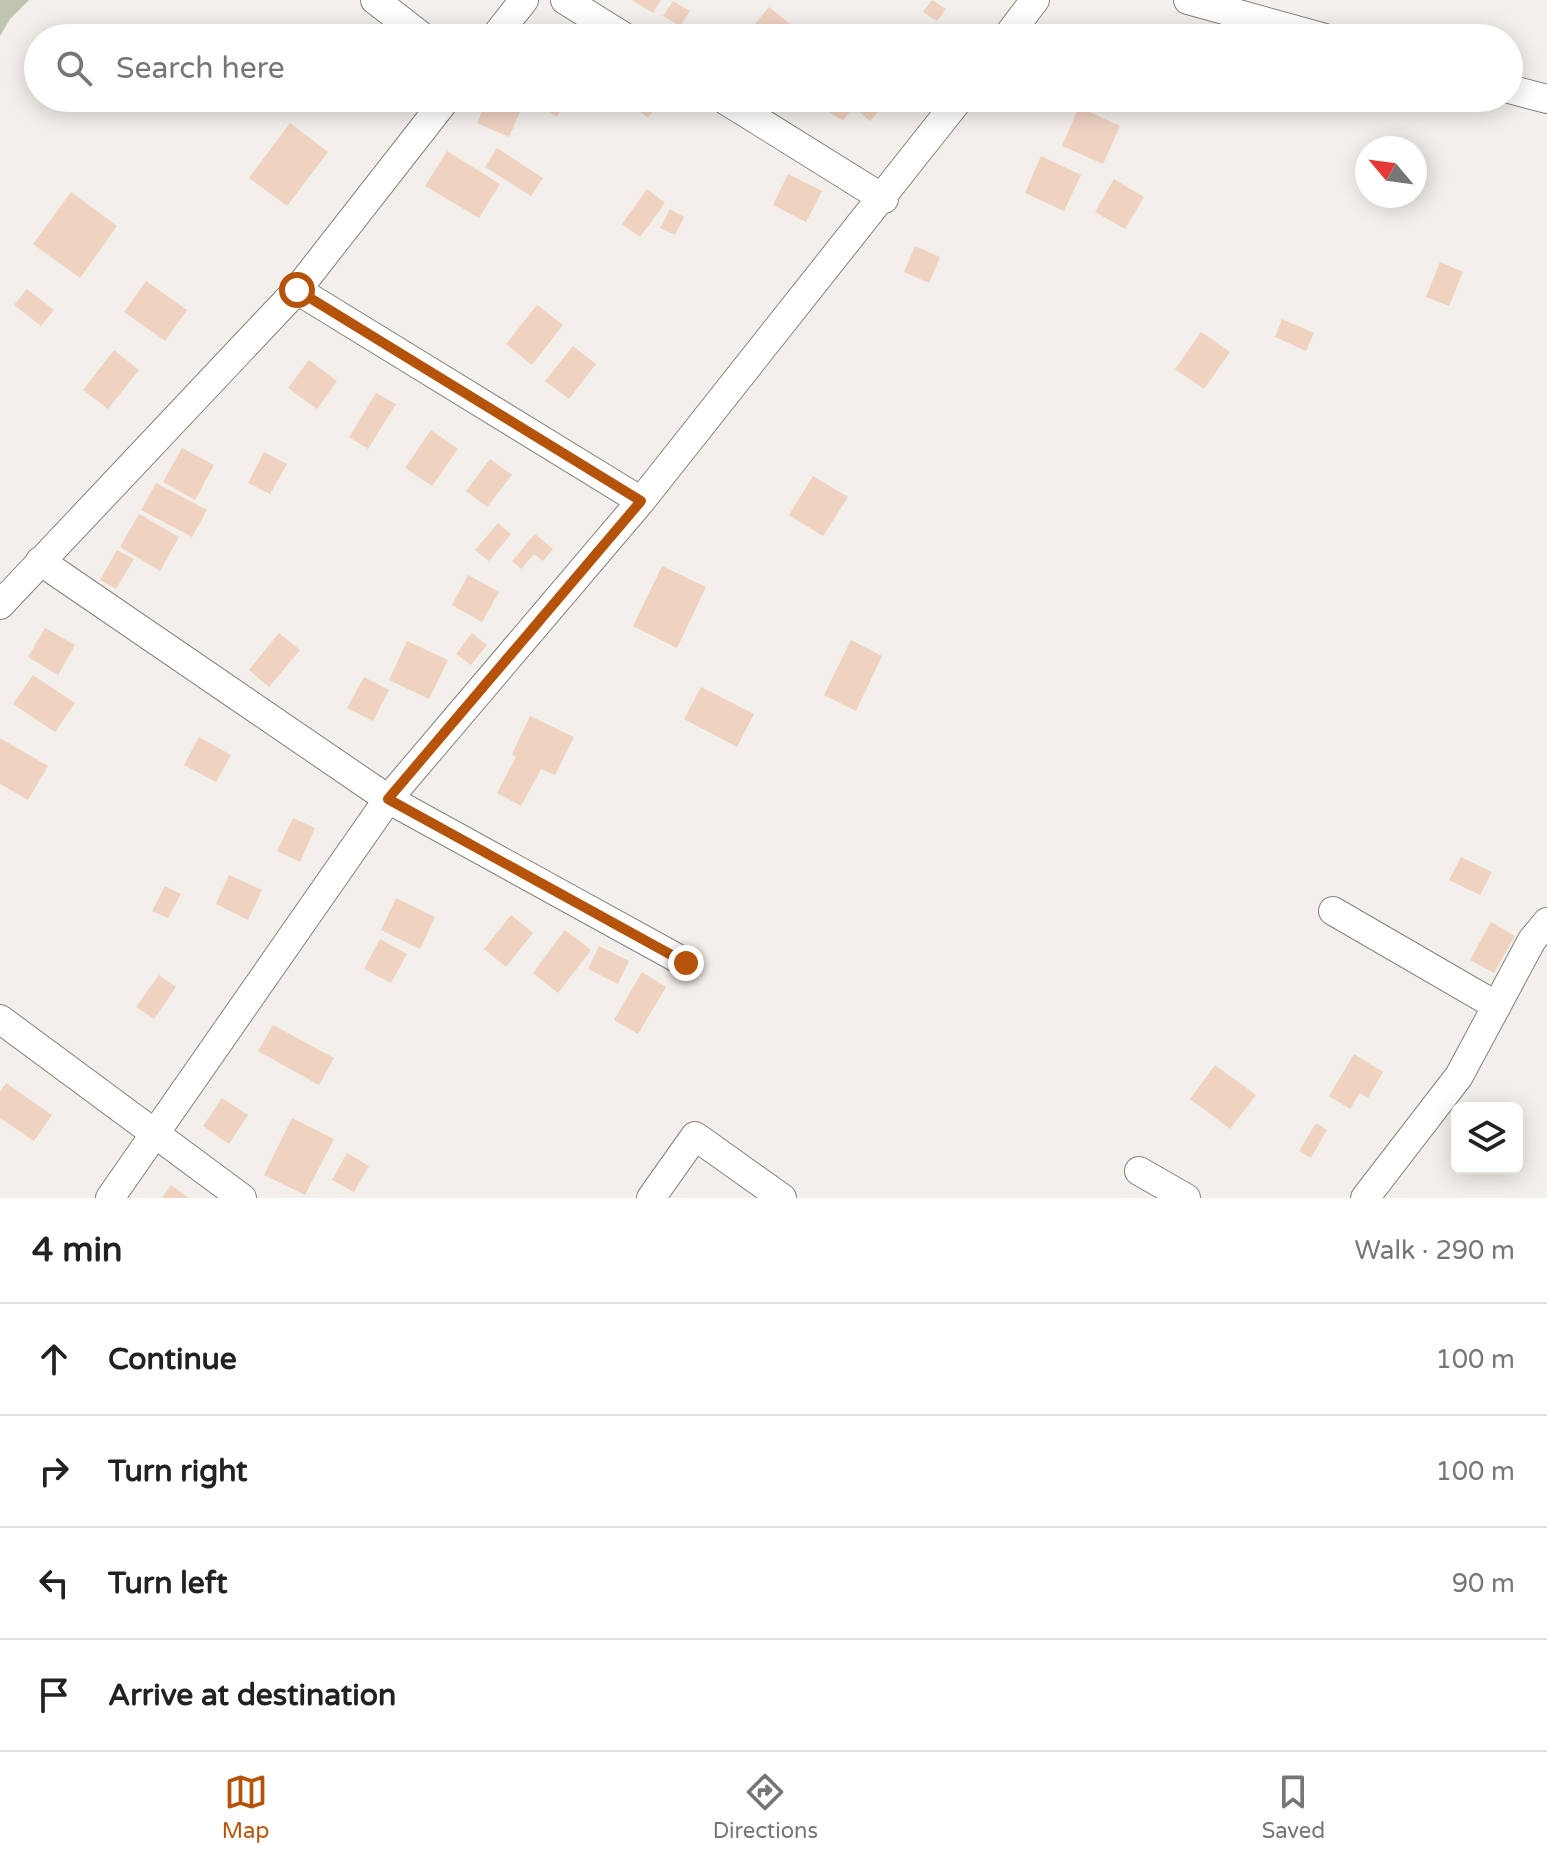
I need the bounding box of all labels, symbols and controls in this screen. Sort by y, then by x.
search box [24,24,1523,112]
icon: search [52,46,96,90]
text: Search here [116,50,285,87]
north arrow [1355,136,1427,208]
route start [279,272,315,308]
route end [668,945,704,981]
map controls [1451,1102,1523,1174]
button: layers [1451,1102,1523,1174]
text: 4 min [32,1230,123,1271]
text: Walk · 290 m [1355,1235,1515,1266]
icon: ahead [32,1337,76,1381]
text: Continue [108,1341,237,1378]
text: 100 m [1435,1344,1515,1375]
icon: right [32,1449,76,1493]
text: Turn right [108,1453,248,1490]
text: 100 m [1435,1456,1515,1487]
icon: left [32,1561,76,1605]
text: Turn left [108,1565,227,1602]
text: 90 m [1452,1568,1515,1599]
icon: arrive [32,1673,76,1717]
text: Arrive at destination [108,1677,396,1714]
tab: Map [222,1770,269,1844]
tab: Directions [713,1770,818,1844]
tab: Saved [1262,1770,1325,1844]

